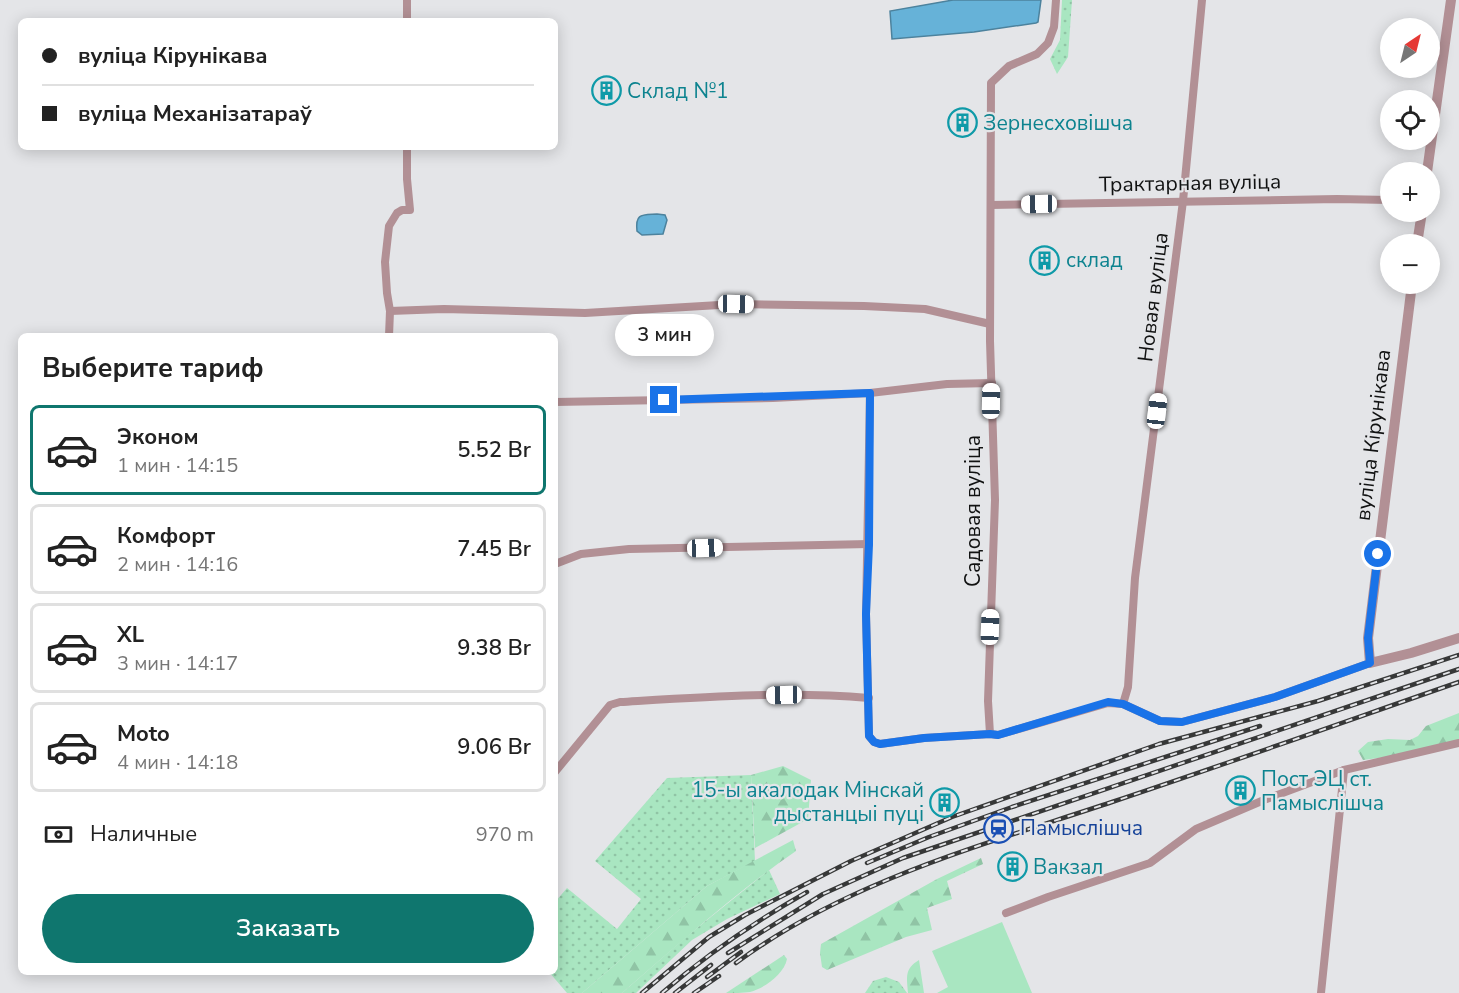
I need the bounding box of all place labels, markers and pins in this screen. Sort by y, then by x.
building icon: Склад №1 [590,75,622,107]
place label: Склад №1 [627,77,729,105]
building icon: Зернесховішча [946,107,978,139]
place label: Зернесховішча [983,109,1133,137]
building icon: склад [1029,244,1061,276]
place label: склад [1066,246,1123,274]
place label: Пост ЭЦ ст. Памыслішча [1261,765,1384,817]
building icon: Пост ЭЦ ст. Памыслішча [1224,775,1256,807]
place label: 15-ы акалодак Мінскай дыстанцыі пуці [691,776,924,828]
building icon: 15-ы акалодак Мінскай дыстанцыі пуці [929,786,961,818]
station icon: Памыслішча [983,812,1015,844]
place label: Памыслішча [1020,814,1143,842]
building icon: Вакзал [996,851,1028,883]
place label: Вакзал [1033,853,1103,881]

